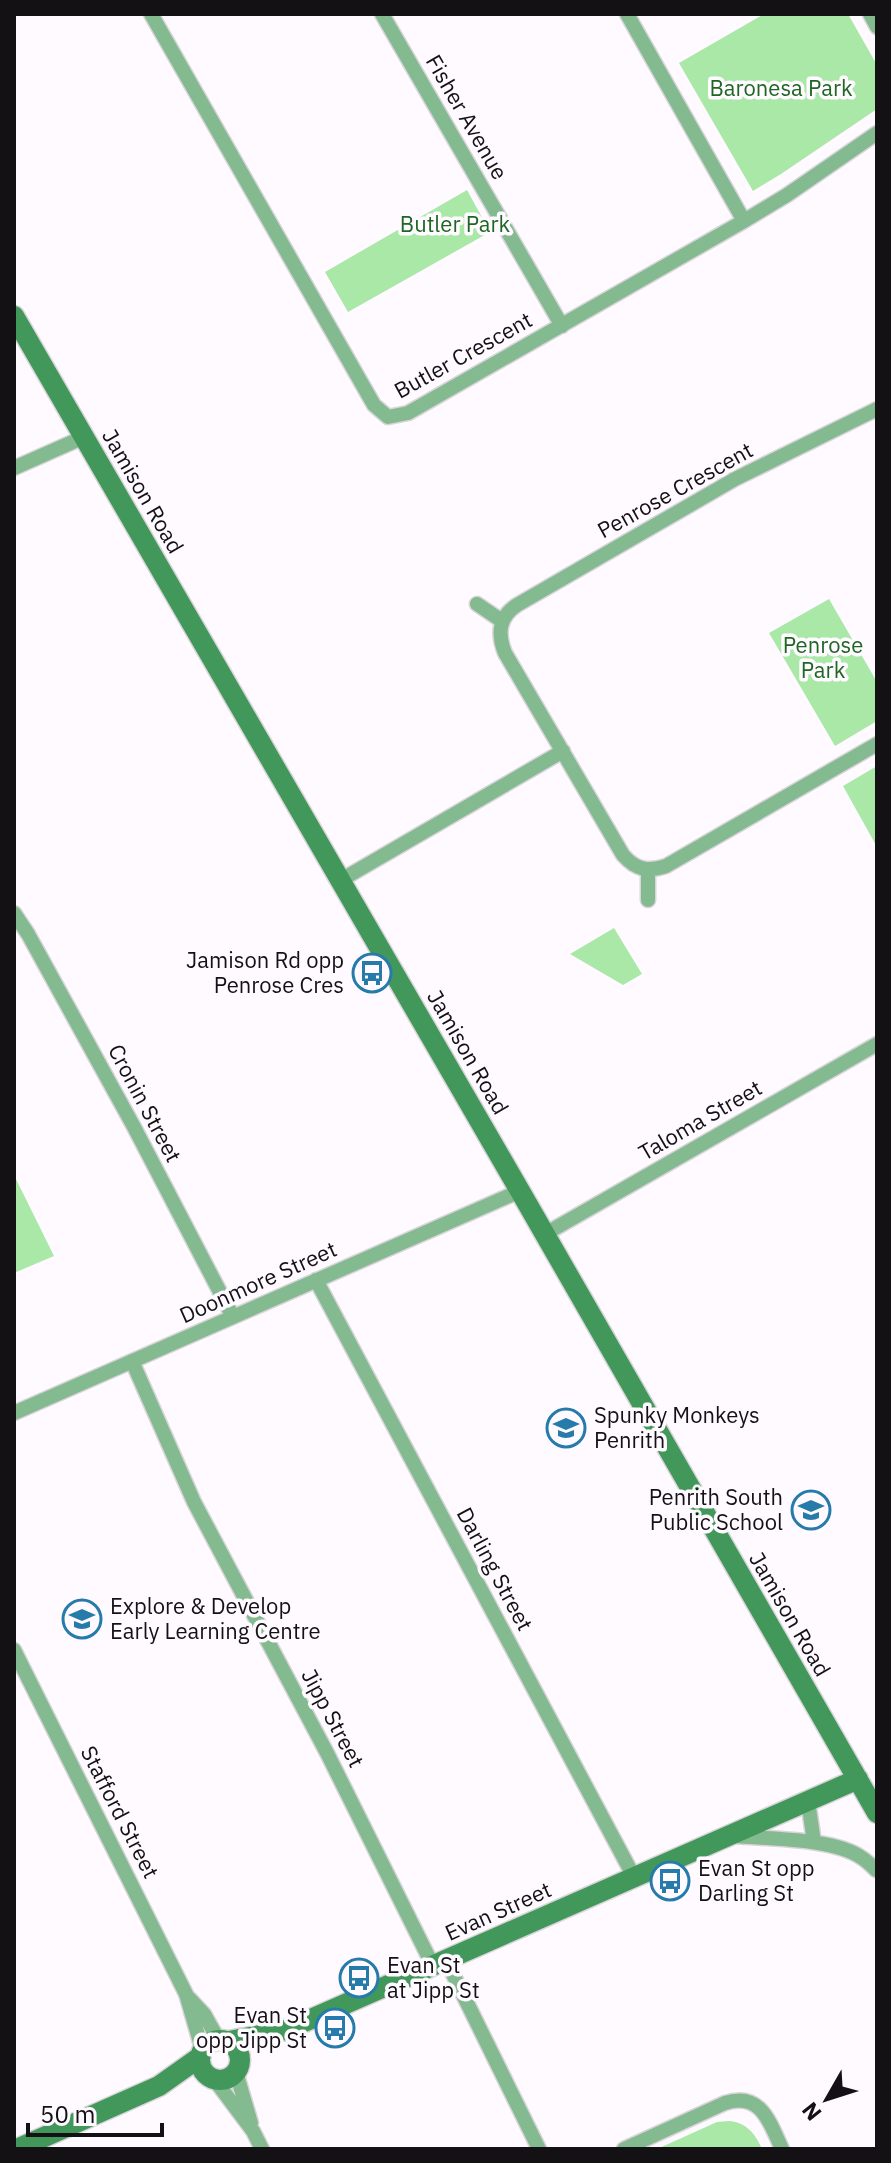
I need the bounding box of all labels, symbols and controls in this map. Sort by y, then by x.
street label: Fisher Avenue [420,49,515,185]
park label: Baronesa Park [709,73,853,102]
park label: Butler Park [400,209,511,238]
street label: Butler Crescent [389,305,537,404]
street label: Jamison Road [96,423,191,558]
street label: Penrose Crescent [592,435,758,544]
park label: Penrose Park [783,630,863,684]
place label: Jamison Rd opp Penrose Cres [186,945,344,999]
bus stop icon: Jamison Rd opp Penrose Cres [351,952,393,994]
street label: Jamison Road [421,984,516,1119]
street label: Cronin Street [102,1039,189,1167]
street label: Taloma Street [633,1073,767,1167]
street label: Doonmore Street [175,1234,341,1329]
place label: Spunky Monkeys Penrith [594,1400,760,1454]
school or university icon: Spunky Monkeys Penrith [545,1407,587,1449]
place label: Penrith South Public School [649,1482,783,1536]
school or university icon: Penrith South Public School [790,1489,832,1531]
street label: Darling Street [451,1502,540,1635]
street label: Jamison Road [743,1546,838,1681]
place label: Explore & Develop Early Learning Centre [110,1591,321,1645]
school or university icon: Explore & Develop Early Learning Centre [61,1598,103,1640]
street label: Jipp Street [295,1663,372,1772]
street label: Stafford Street [75,1741,166,1883]
place label: Evan St opp Darling St [698,1853,814,1907]
bus stop icon: Evan St opp Darling St [649,1860,691,1902]
street label: Evan Street [440,1874,555,1947]
place label: Evan St at Jipp St [387,1950,480,2004]
bus stop icon: Evan St at Jipp St [338,1957,380,1999]
place label: Evan St opp Jipp St [196,2000,307,2054]
bus stop icon: Evan St opp Jipp St [314,2007,356,2049]
north arrow [787,2059,867,2139]
scale bar [28,2087,162,2137]
text: N [795,2097,827,2127]
text: 50 m [40,2098,95,2130]

